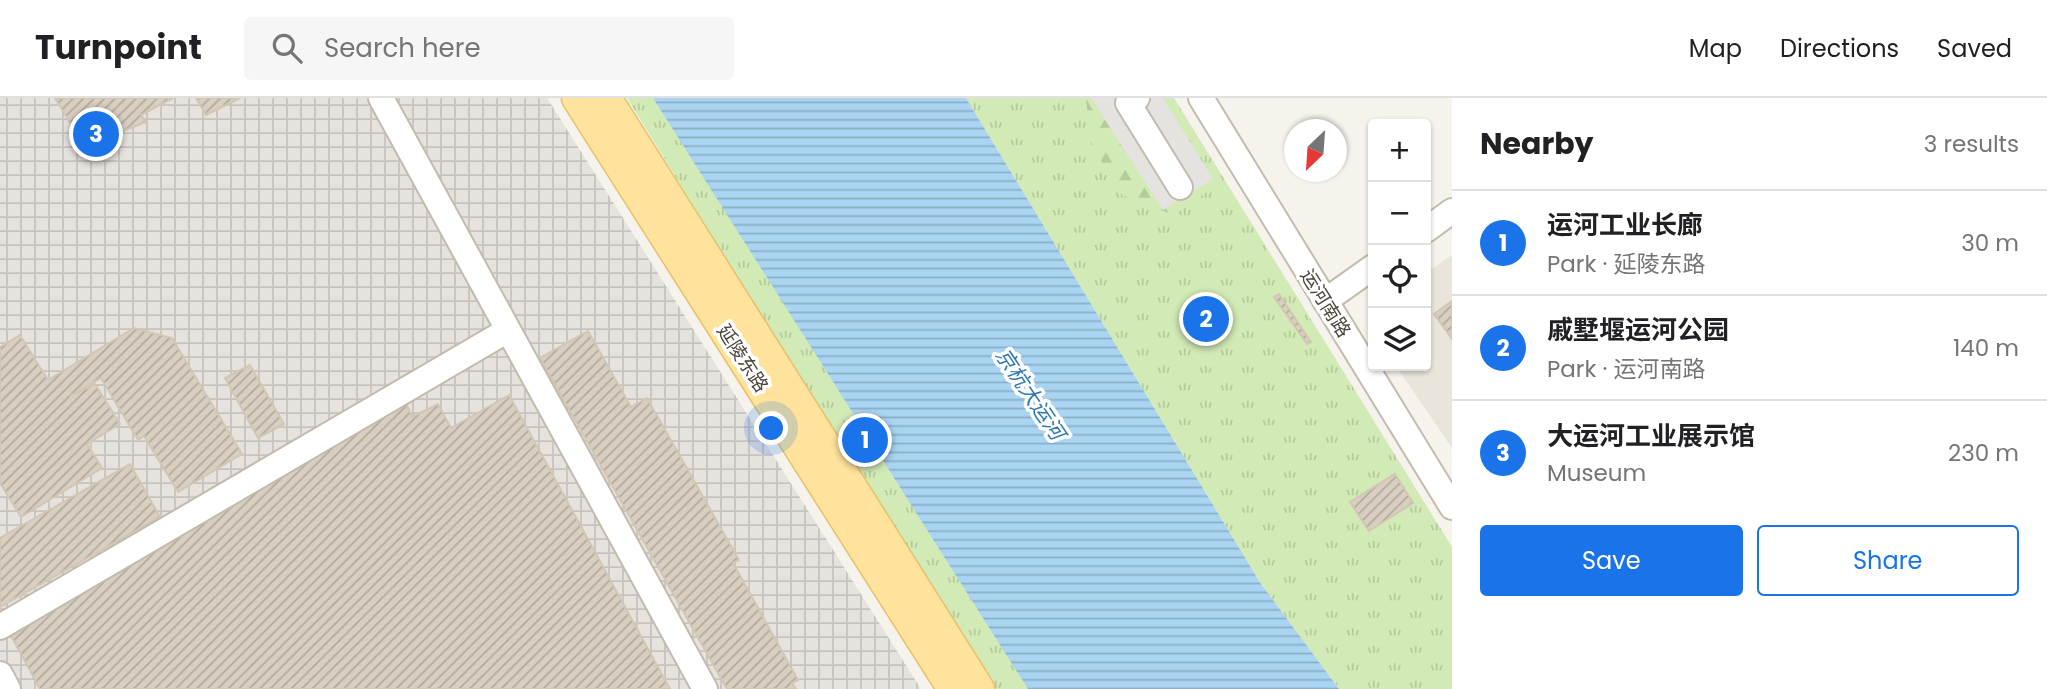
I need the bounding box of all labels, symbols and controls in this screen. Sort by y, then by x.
search box [244,17,734,80]
text: Turnpoint [35,24,202,71]
icon: search [268,29,306,67]
text: Search here [324,30,481,66]
text: Map [1689,32,1742,65]
text: Directions [1780,32,1899,65]
text: Saved [1937,32,2012,65]
pin: 3 [73,108,119,160]
north arrow [1284,119,1347,182]
map controls [1368,119,1431,371]
button: + [1368,119,1431,182]
text: Nearby [1480,122,1594,165]
text: 3 results [1924,128,2019,160]
button: − [1368,182,1431,245]
text: 运河工业长廊 [1547,207,1703,243]
text: 1 [1499,227,1507,259]
text: 30 m [1961,227,2019,259]
button: locate [1368,245,1431,308]
text: Park · 延陵东路 [1547,248,1705,280]
street label: 运河南路 [1294,264,1357,343]
pin: 2 [1183,293,1229,345]
button: layers [1368,308,1431,371]
text: 戚墅堰运河公园 [1547,312,1729,348]
street label: 延陵东路 [711,319,775,398]
text: 2 [1496,332,1510,364]
text: 140 m [1953,332,2019,364]
water label: 京杭大运河 [989,342,1074,449]
text: Park · 运河南路 [1547,353,1705,385]
your location [754,411,788,445]
pin: 1 [842,414,888,466]
text: 大运河工业展示馆 [1547,418,1755,454]
text: 3 [1496,437,1510,469]
text: 230 m [1948,437,2019,469]
text: Museum [1547,457,1646,489]
button: Save [1480,525,1743,596]
button: Share [1757,525,2019,596]

